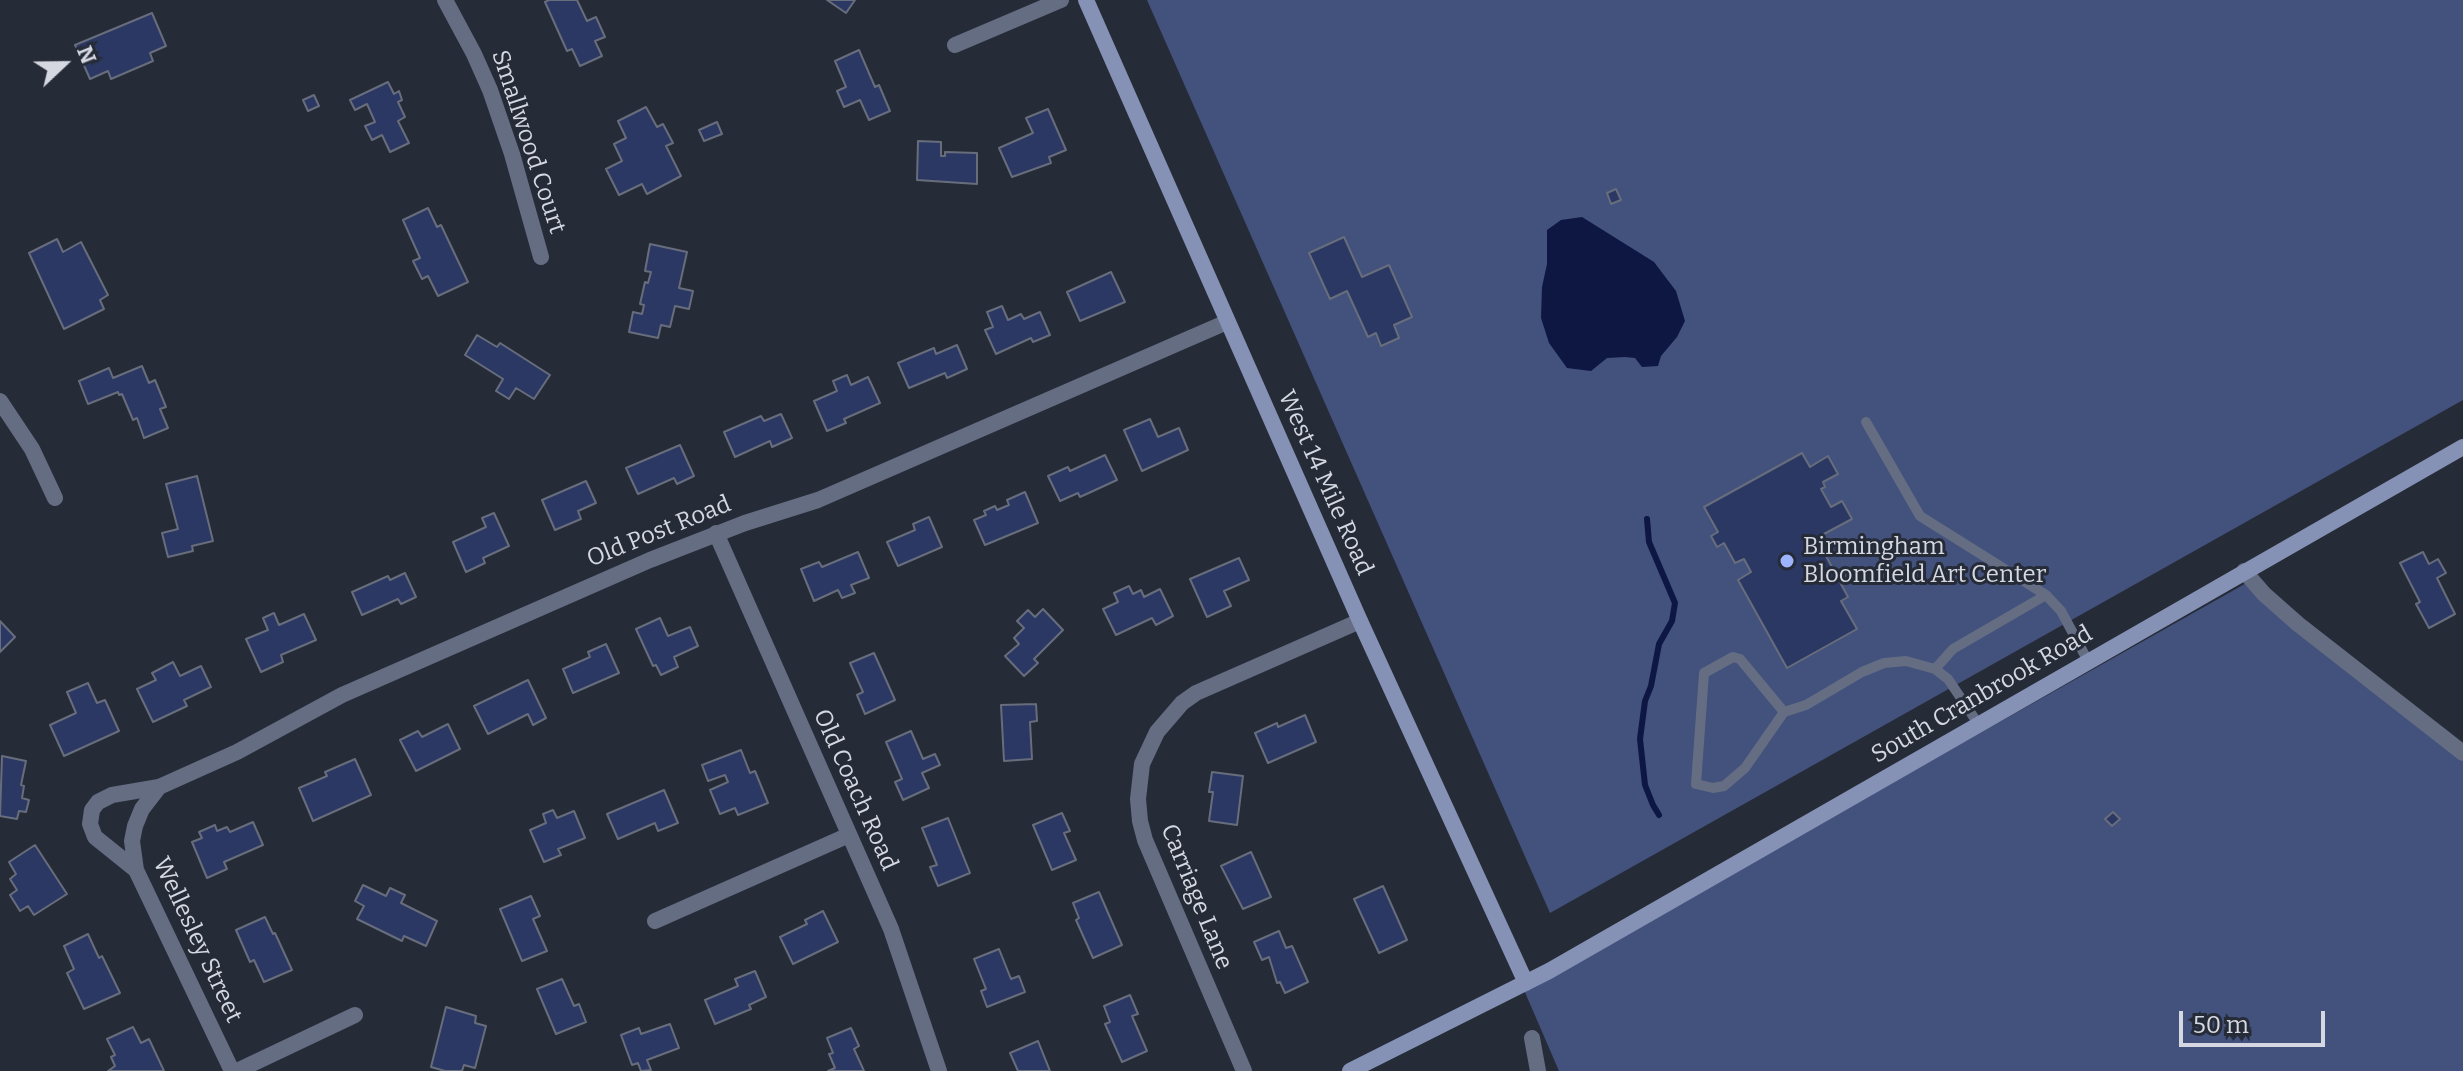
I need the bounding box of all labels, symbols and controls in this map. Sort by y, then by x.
north arrow [24,24,104,104]
text: N [71,42,102,68]
street label: Smallwood Court [485,47,571,237]
street label: West 14 Mile Road [1271,386,1379,580]
street label: Old Post Road [583,490,735,574]
place label: Birmingham Bloomfield Art Center [1803,533,2046,589]
marker: Birmingham Bloomfield Art Center [1778,552,1796,570]
street label: South Cranbrook Road [1866,620,2098,770]
street label: Old Coach Road [807,705,903,875]
street label: Carriage Lane [1154,820,1238,974]
street label: Wellesley Street [146,853,248,1027]
scale bar [2183,995,2329,1045]
text: 50 m [2193,1011,2249,1039]

